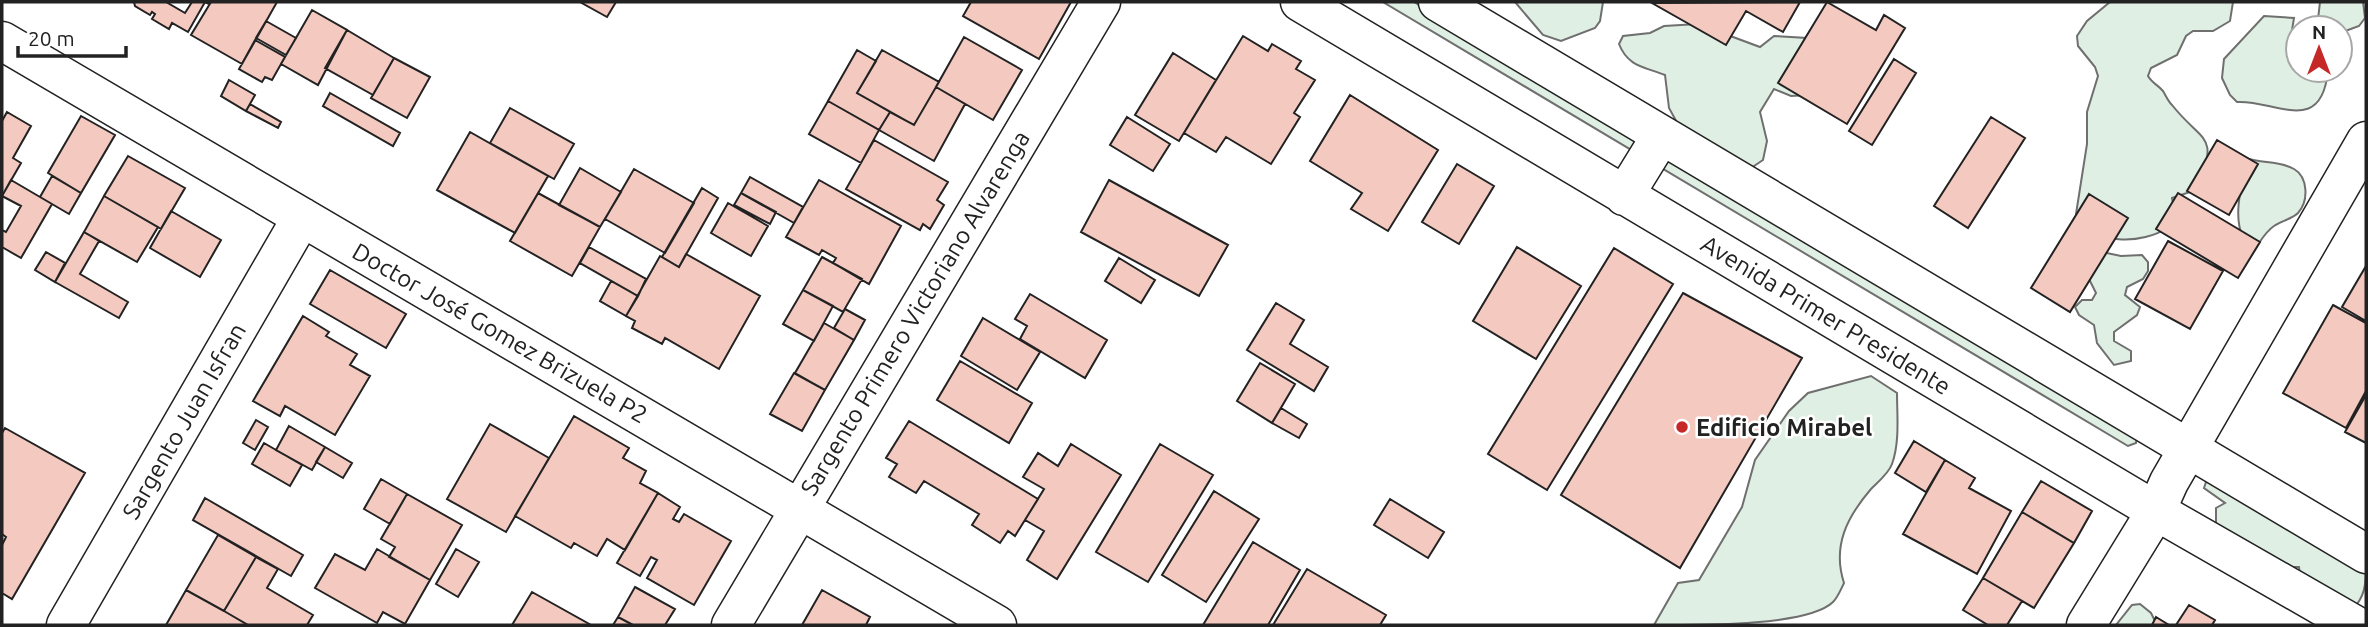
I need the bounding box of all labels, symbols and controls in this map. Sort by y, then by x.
scale bar [18,14,126,58]
north arrow [2284,14,2354,84]
text: N [2312,21,2326,43]
text: 20 m [28,26,75,50]
street label: Sargento Primero Victoriano Alvarenga [795,126,1035,500]
street label: Avenida Primer Presidente [1696,230,1956,400]
street label: Doctor José Gomez Brizuela P2 [348,237,652,429]
street label: Sargento Juan Isfran [117,318,251,524]
place label: Edificio Mirabel [1696,414,1872,441]
marker: Edificio Mirabel [1674,419,1690,435]

